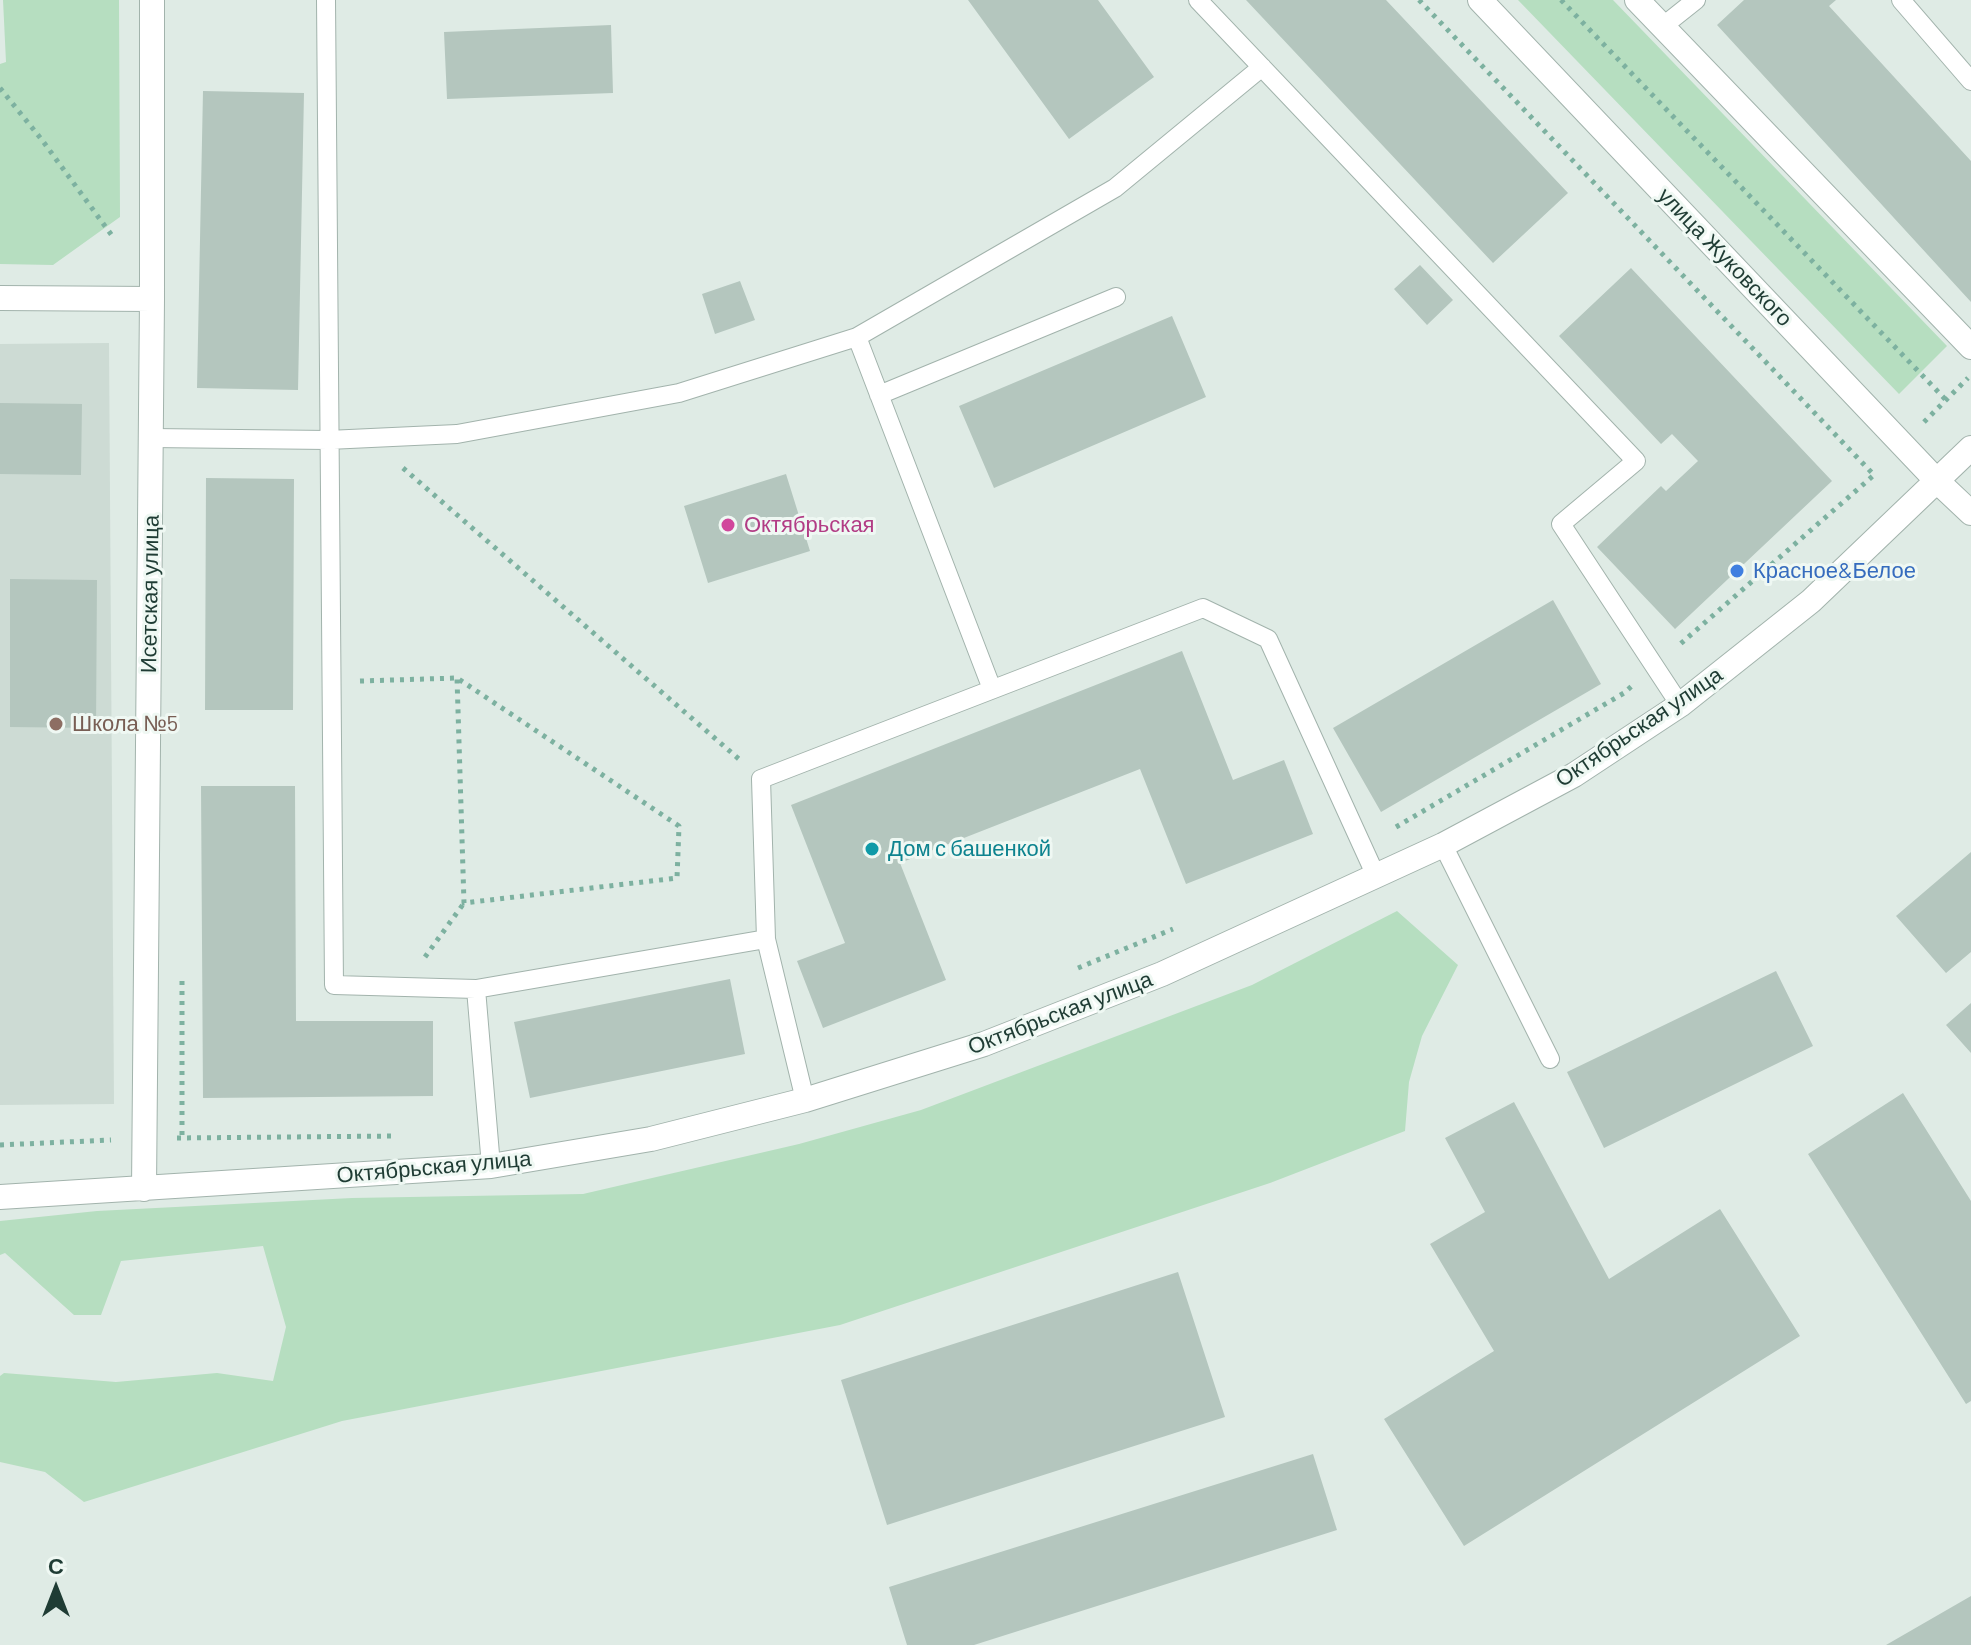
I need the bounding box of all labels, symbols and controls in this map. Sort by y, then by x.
street label: улица Жуковского [1652,182,1798,332]
place label: Октябрьская [744,512,875,538]
street label: Исетская улица [135,515,165,673]
marker: Октябрьская [719,516,737,534]
place label: Красное&Белое [1753,558,1916,584]
marker: Красное&Белое [1728,562,1746,580]
street label: Октябрьская улица [1551,661,1727,793]
place label: Школа №5 [72,711,178,737]
marker: Школа №5 [47,715,65,733]
place label: Дом с башенкой [888,836,1051,862]
marker: Дом с башенкой [863,840,881,858]
street label: Октябрьская улица [964,966,1156,1060]
street label: Октябрьская улица [336,1145,532,1189]
north arrow [16,1549,96,1629]
text: С [48,1552,64,1578]

